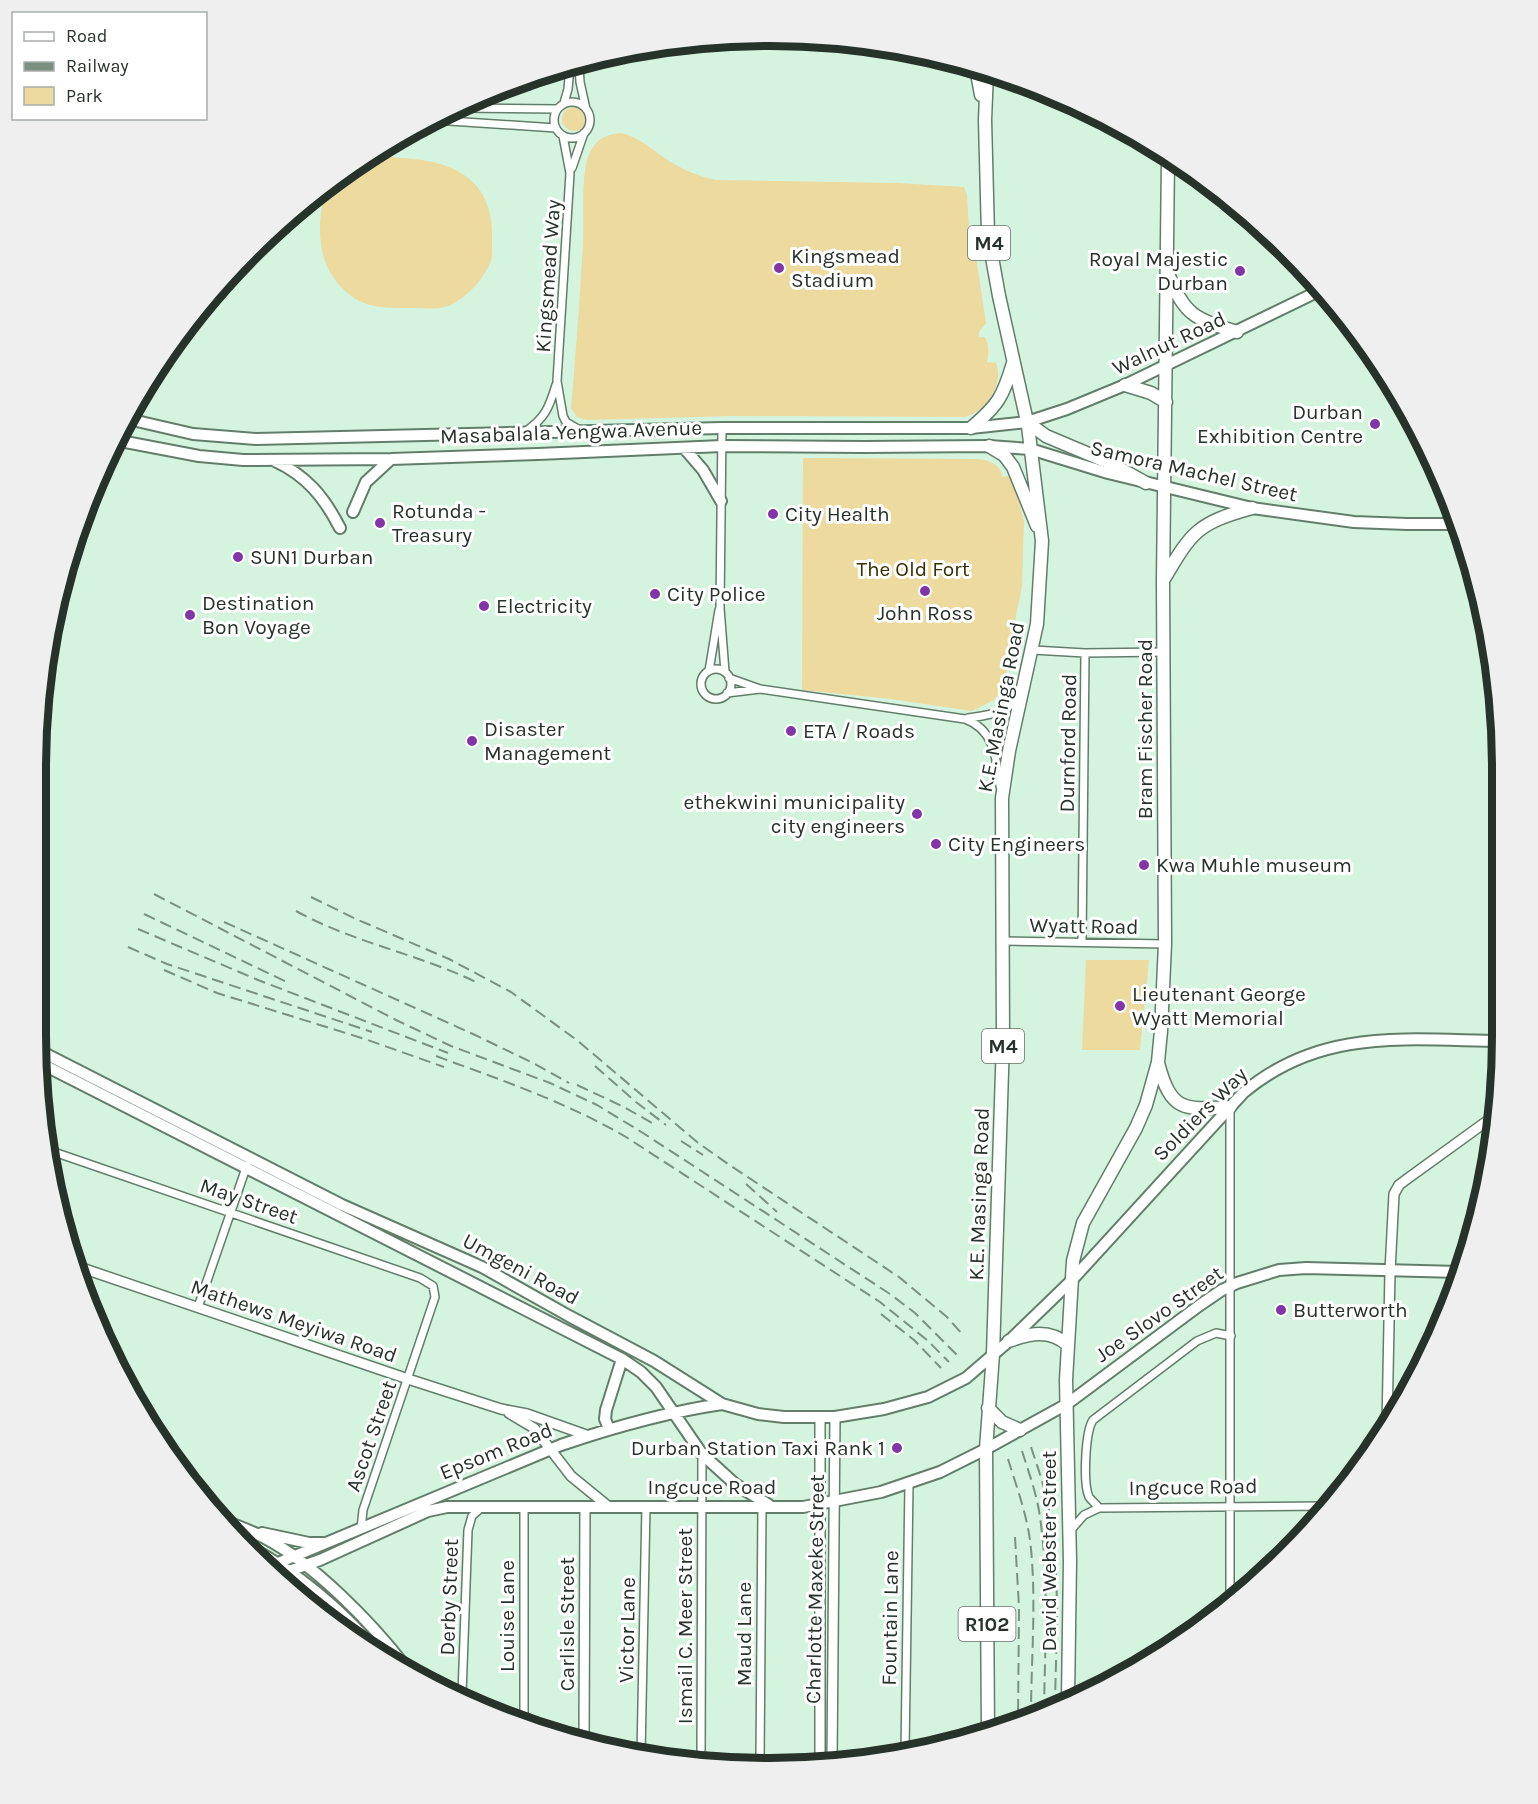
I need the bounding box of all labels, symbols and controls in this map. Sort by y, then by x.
legend [12,12,207,120]
text: Road [66,25,107,47]
text: Railway [66,55,129,77]
text: Park [66,85,103,107]
street label: Kingsmead Way [531,198,565,353]
road number: M4 [968,226,1010,260]
place label: Kingsmead Stadium [791,244,900,292]
place label: Royal Majestic Durban [1089,247,1228,295]
marker: Kingsmead Stadium [772,261,786,275]
marker: Royal Majestic Durban [1233,264,1247,278]
street label: Walnut Road [1109,306,1229,380]
place label: Durban Exhibition Centre [1197,400,1363,448]
street label: Masabalala Yengwa Avenue [440,415,702,449]
marker: Durban Exhibition Centre [1368,417,1382,431]
street label: Samora Machel Street [1088,435,1300,507]
place label: Rotunda - Treasury [392,499,486,547]
place label: City Health [785,502,890,526]
marker: City Health [766,507,780,521]
marker: Rotunda - Treasury [373,516,387,530]
place label: SUN1 Durban [250,545,374,569]
marker: SUN1 Durban [231,550,245,564]
park label: The Old Fort [856,557,970,581]
place label: City Police [667,582,766,606]
marker: John Ross [918,584,932,598]
marker: City Police [648,587,662,601]
place label: Destination Bon Voyage [202,591,314,639]
place label: Electricity [496,594,592,618]
marker: Electricity [477,599,491,613]
place label: John Ross [877,601,973,625]
marker: Destination Bon Voyage [183,608,197,622]
street label: K.E. Masinga Road [973,620,1029,794]
street label: Bram Fischer Road [1133,639,1157,819]
street label: Durnford Road [1055,673,1081,813]
place label: Disaster Management [484,717,611,765]
place label: ETA / Roads [803,719,915,743]
marker: ETA / Roads [784,724,798,738]
marker: Disaster Management [465,734,479,748]
place label: ethekwini municipality city engineers [684,790,905,838]
marker: ethekwini municipality city engineers [910,807,924,821]
place label: City Engineers [948,832,1085,856]
marker: City Engineers [929,837,943,851]
place label: Kwa Muhle museum [1156,853,1352,877]
marker: Kwa Muhle museum [1137,858,1151,872]
street label: Wyatt Road [1029,913,1139,939]
place label: Lieutenant George Wyatt Memorial [1132,982,1306,1030]
marker: Lieutenant George Wyatt Memorial [1113,999,1127,1013]
road number: M4 [982,1029,1024,1063]
street label: Soldiers Way [1148,1062,1252,1166]
street label: K.E. Masinga Road [964,1107,994,1281]
street label: May Street [197,1173,301,1229]
street label: Umgeni Road [459,1228,583,1310]
street label: Joe Slovo Street [1091,1261,1228,1367]
street label: Mathews Meyiwa Road [188,1274,400,1368]
place label: Butterworth [1293,1298,1408,1322]
marker: Butterworth [1274,1303,1288,1317]
street label: Ascot Street [341,1377,401,1495]
street label: Epsom Road [436,1417,556,1485]
place label: Durban Station Taxi Rank 1 [631,1436,885,1460]
marker: Durban Station Taxi Rank 1 [890,1441,904,1455]
street label: David Webster Street [1037,1450,1061,1651]
street label: Charlotte Maxeke Street [801,1474,829,1704]
street label: Ingcuce Road [1128,1474,1258,1500]
street label: Ingcuce Road [648,1475,776,1499]
street label: Ismail C. Meer Street [673,1528,697,1724]
street label: Derby Street [435,1538,463,1656]
street label: Fountain Lane [877,1550,903,1686]
street label: Carlisle Street [555,1557,579,1691]
street label: Louise Lane [495,1560,519,1672]
street label: Victor Lane [614,1577,640,1683]
street label: Maud Lane [732,1582,756,1686]
road number: R102 [958,1607,1016,1641]

